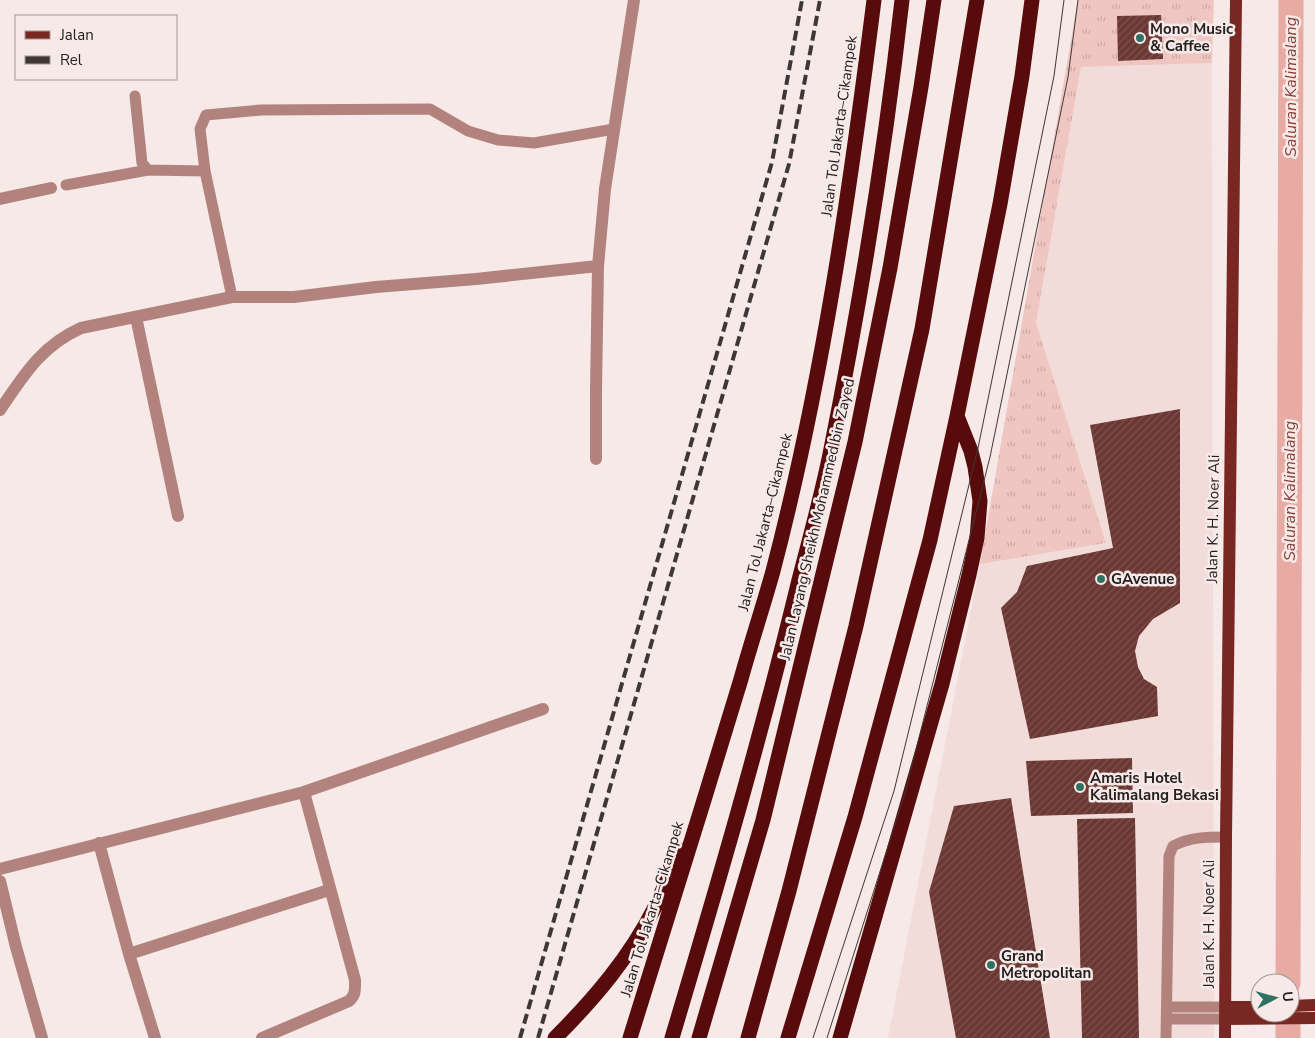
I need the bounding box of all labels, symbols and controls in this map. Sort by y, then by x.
legend [15,15,178,80]
water label: Saluran Kalimalang [1280,17,1302,157]
place label: Mono Music & Caffee [1150,19,1233,56]
text: Jalan [59,25,94,45]
marker: Mono Music & Caffee [1134,32,1146,44]
street label: Jalan Tol Jakarta–Cikampek [816,34,862,219]
text: Rel [60,50,83,70]
street label: Jalan Layang Sheikh Mohammed bin Zayed [775,376,859,663]
water label: Saluran Kalimalang [1279,421,1301,561]
street label: Jalan Tol Jakarta–Cikampek [733,430,797,614]
street label: Jalan K. H. Noer Ali [1202,455,1224,584]
place label: GAvenue [1111,569,1174,589]
marker: GAvenue [1095,573,1107,585]
place label: Amaris Hotel Kalimalang Bekasi [1090,768,1219,805]
marker: Amaris Hotel Kalimalang Bekasi [1074,781,1086,793]
street label: Jalan Tol Jakarta–Cikampek [615,818,688,1000]
street label: Jalan K. H. Noer Ali [1199,860,1219,989]
place label: Grand Metropolitan [1001,946,1091,983]
marker: Grand Metropolitan [985,959,997,971]
north arrow [1250,973,1300,1023]
text: U [1277,991,1297,1003]

